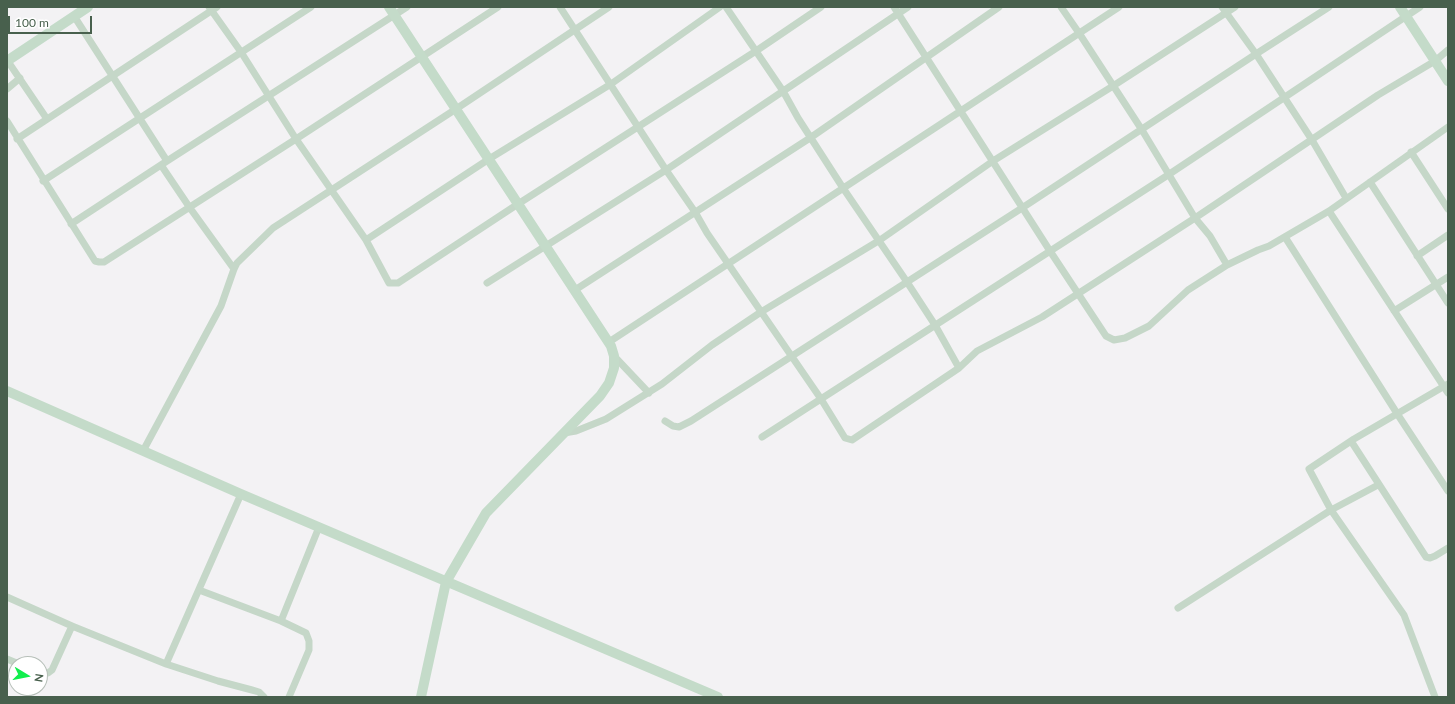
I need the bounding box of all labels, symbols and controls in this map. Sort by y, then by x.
scale bar [10,8,94,34]
text: 100 m [15,15,49,30]
north arrow [8,656,48,696]
text: N [32,673,46,683]

